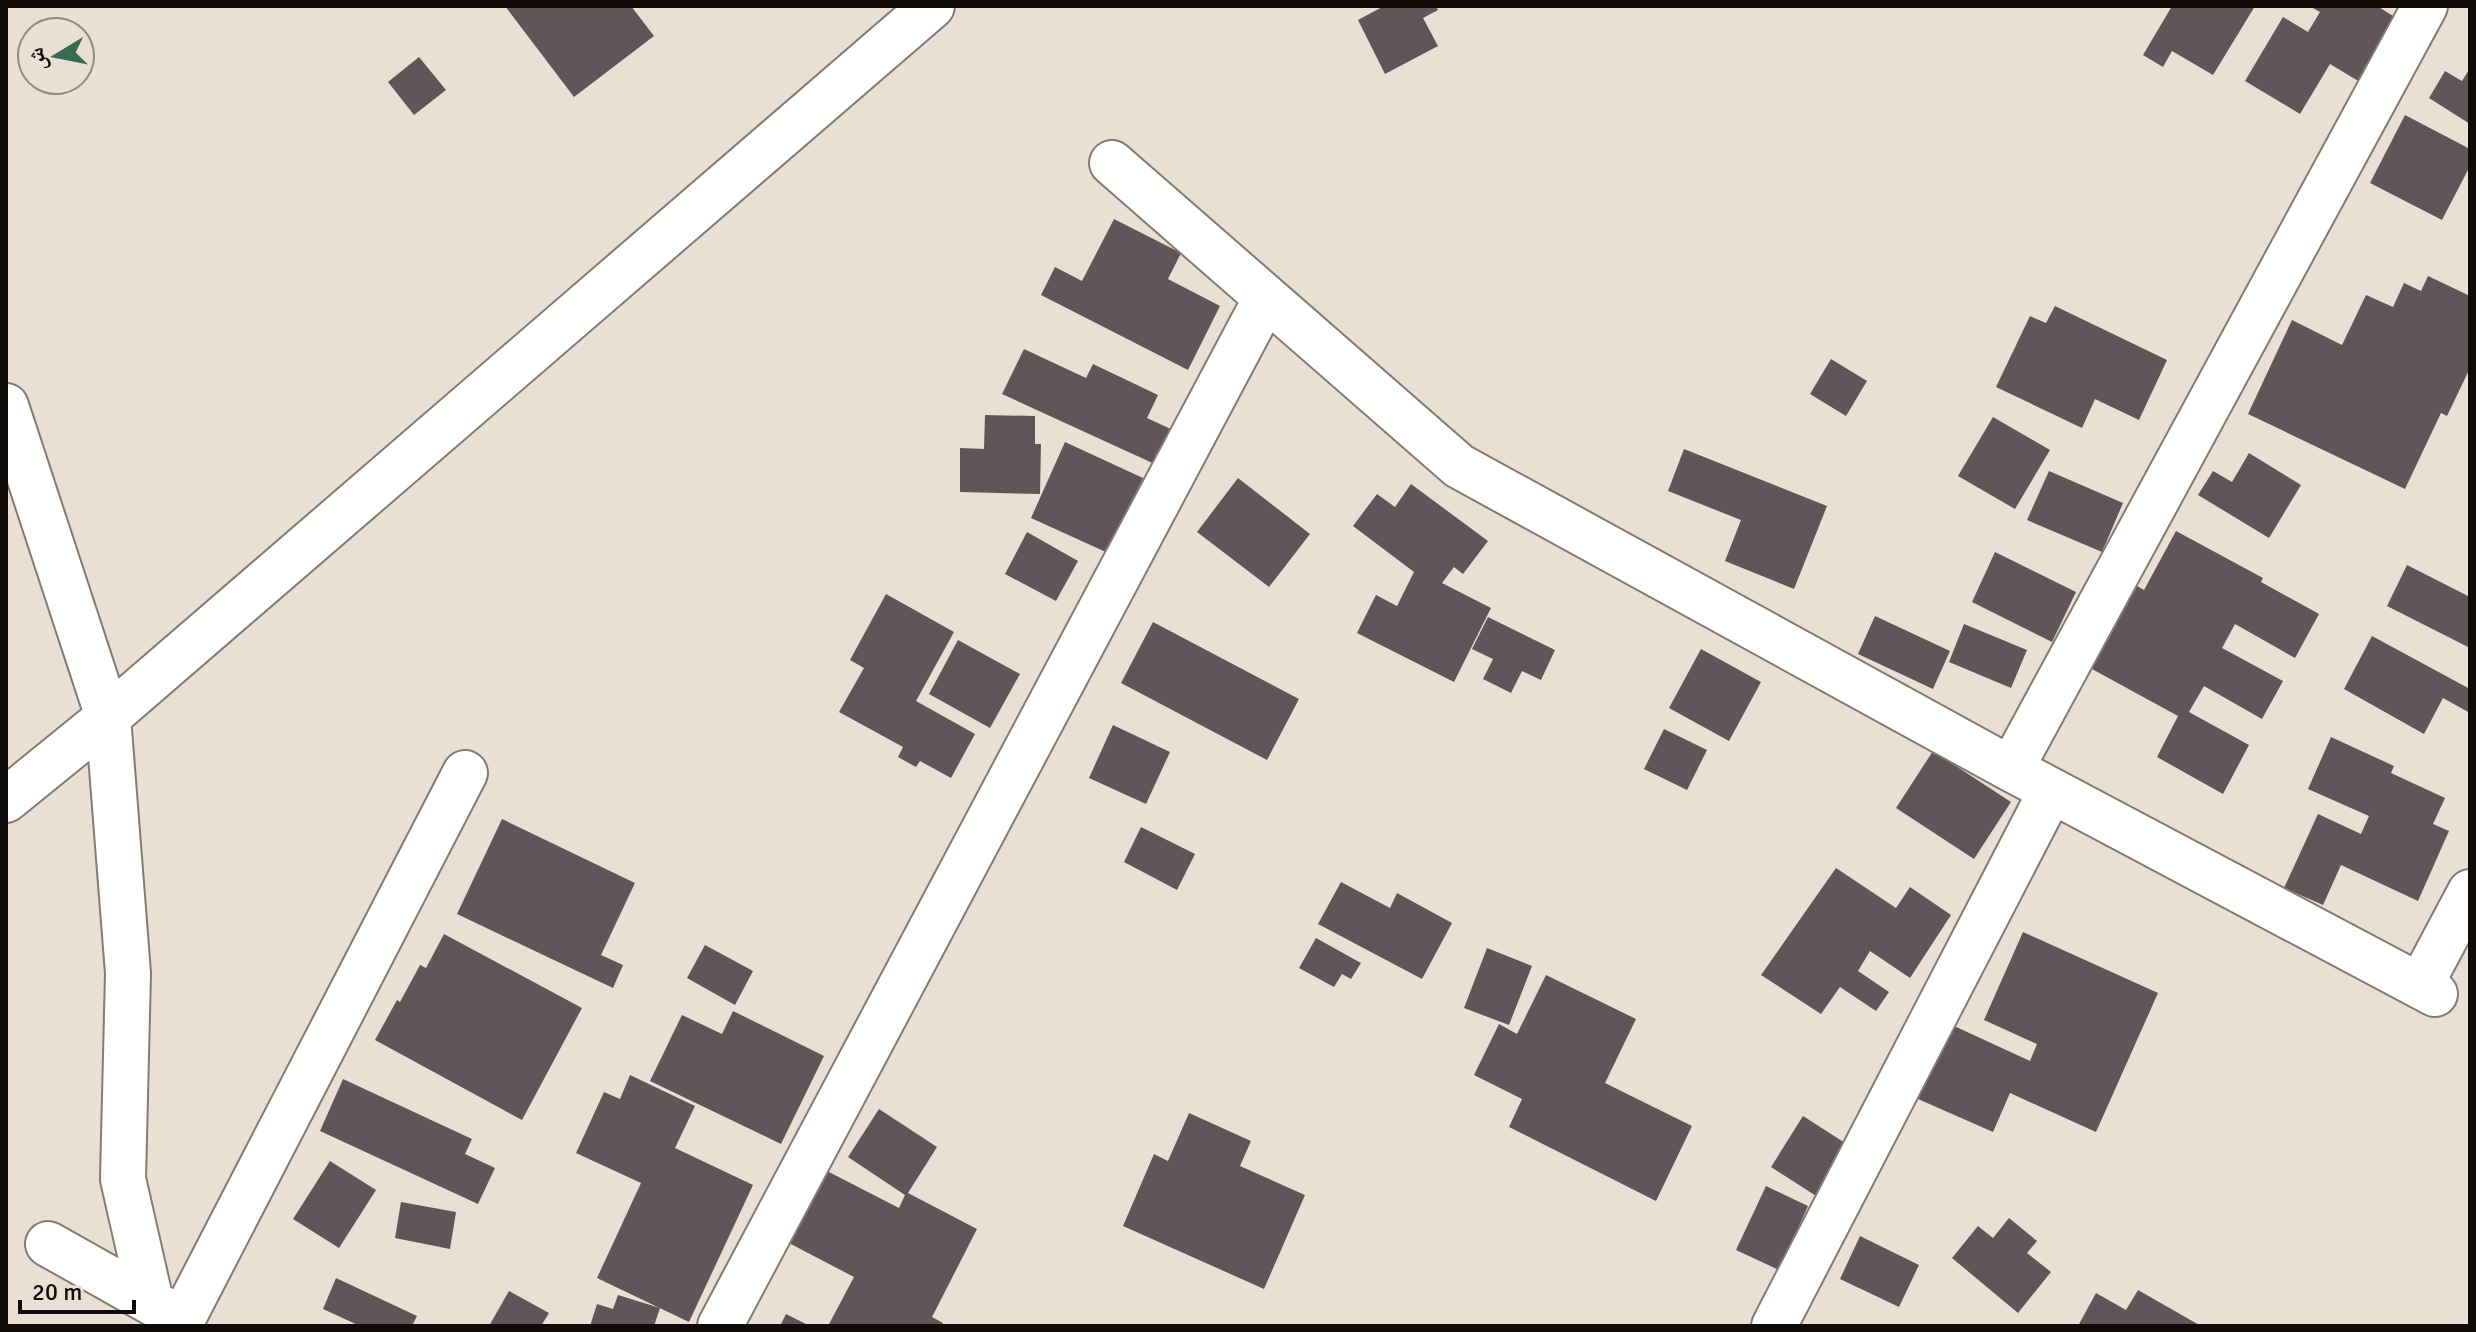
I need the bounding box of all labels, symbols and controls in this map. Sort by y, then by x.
north arrow [16,16,96,96]
text: ش [21,46,52,73]
scale bar [20,1264,134,1314]
text: 20 m [32,1277,82,1307]

